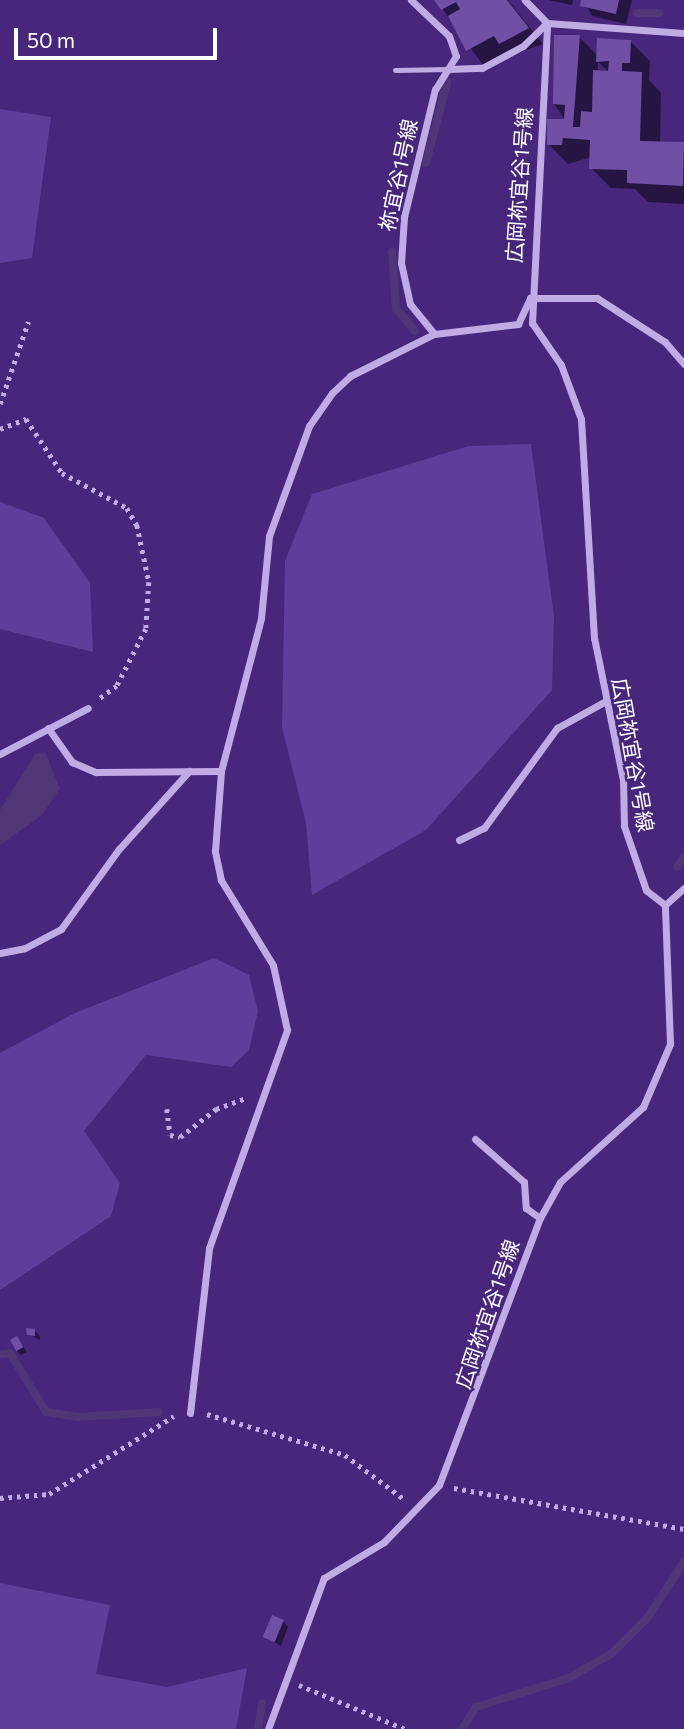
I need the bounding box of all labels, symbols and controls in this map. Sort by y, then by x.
scale bar [18,14,220,58]
text: 50 m [27,27,75,52]
street label: 広岡祢宜谷1号線 [501,106,537,264]
street label: 祢宜谷1号線 [374,117,422,233]
street label: 広岡祢宜谷1号線 [607,676,659,834]
street label: 広岡祢宜谷1号線 [450,1236,524,1392]

